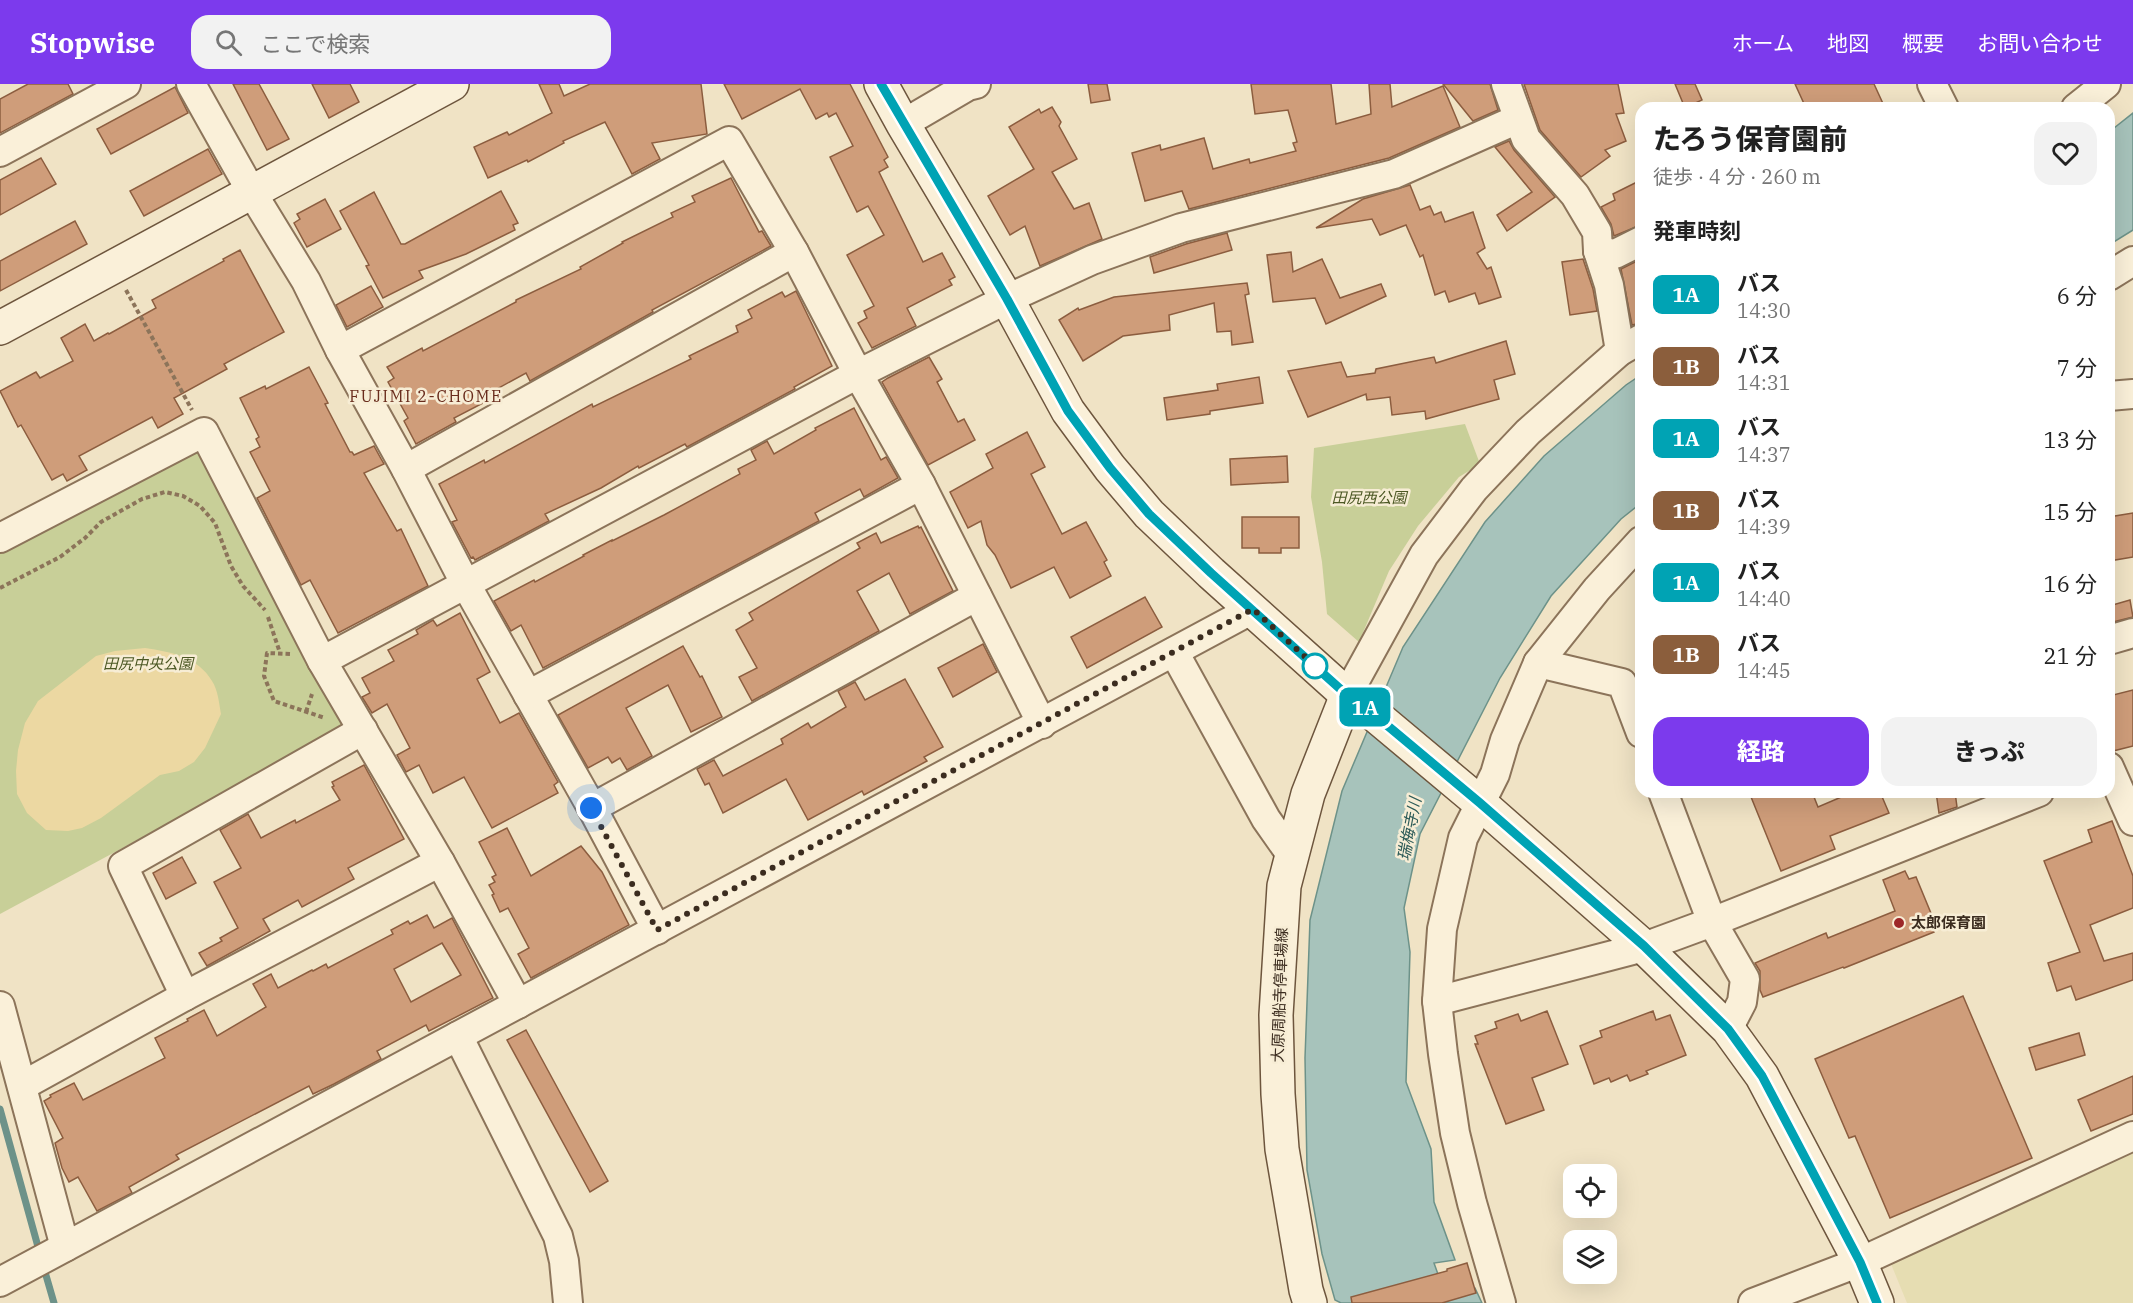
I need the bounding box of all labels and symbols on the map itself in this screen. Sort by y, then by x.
district label: FUJIMI 2-CHOME [349,386,503,406]
park label: 田尻西公園 [1331,488,1408,507]
unlabelled marker [1302,653,1328,679]
park label: 田尻中央公園 [103,654,195,673]
line badge: 1A [1338,688,1392,726]
your location [576,793,606,823]
water label: 瑞梅寺川 [1393,794,1425,862]
place label: 太郎保育園 [1911,913,1986,932]
marker: 太郎保育園 [1892,916,1906,930]
street label: 大原周船寺停車場線 [1268,927,1291,1063]

